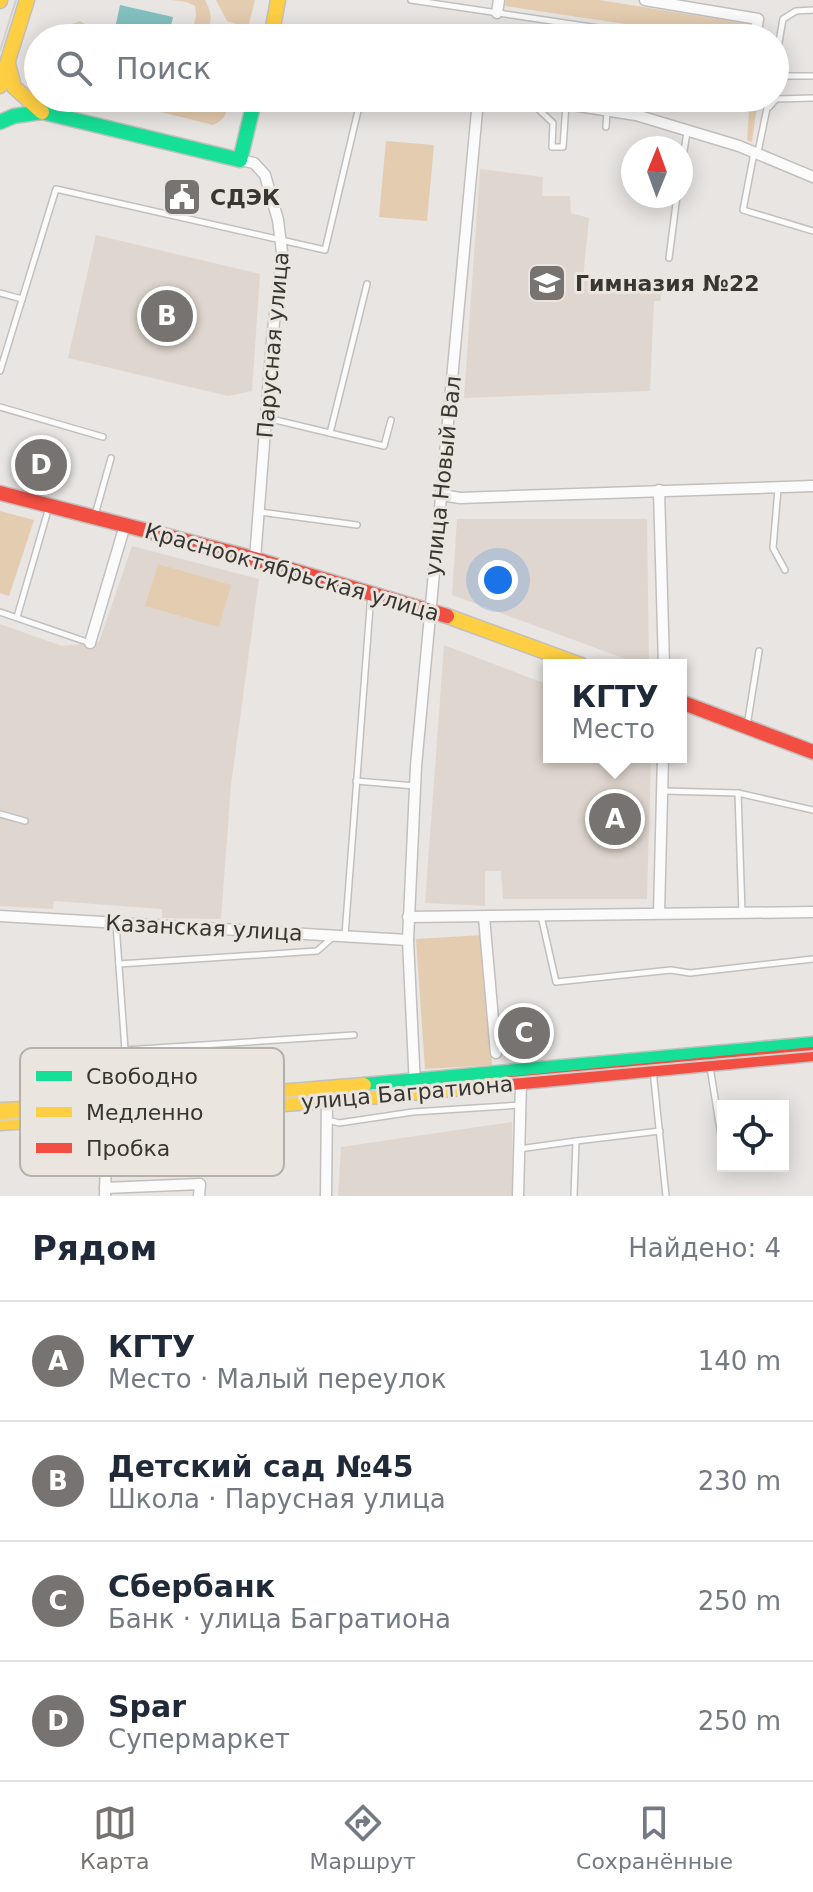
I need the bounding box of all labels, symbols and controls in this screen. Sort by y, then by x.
search box [24,24,789,112]
icon: search [52,46,96,90]
text: Поиск [116,51,211,86]
north arrow [621,136,693,208]
public building icon: СДЭК [161,176,203,218]
place label: СДЭК [210,185,280,210]
street label: Парусная улица [252,251,294,439]
school or university icon: Гимназия №22 [526,262,568,304]
place label: Гимназия №22 [575,271,760,296]
pin: B [141,286,193,346]
street label: улица Новый Вал [420,375,466,577]
pin: D [15,435,67,495]
street label: Краснооктябрьская улица [142,518,442,626]
your location [478,560,518,600]
popup [543,659,687,763]
text: КГТУ [571,679,659,714]
text: Место [571,714,655,744]
pin: A [589,789,641,849]
street label: Казанская улица [105,910,303,946]
pin: C [498,1003,550,1063]
legend [20,1048,284,1176]
text: Свободно [86,1064,198,1089]
street label: улица Багратиона [300,1071,514,1115]
text: Медленно [86,1100,204,1125]
map controls [717,1100,789,1172]
button: locate [717,1100,789,1172]
text: Пробка [86,1136,170,1161]
text: Рядом [32,1228,157,1268]
text: Найдено: 4 [628,1233,781,1263]
text: КГТУ [108,1329,195,1364]
text: A [48,1346,68,1376]
text: 140 m [698,1346,781,1376]
text: Место · Малый переулок [108,1364,446,1394]
text: Детский сад №45 [108,1449,414,1484]
text: B [48,1466,68,1496]
text: 230 m [698,1466,781,1496]
text: Школа · Парусная улица [108,1484,446,1514]
text: Сбербанк [108,1569,275,1604]
text: C [48,1586,68,1616]
text: 250 m [698,1586,781,1616]
text: Банк · улица Багратиона [108,1604,451,1634]
text: Spar [108,1689,186,1724]
text: D [47,1706,69,1736]
text: 250 m [698,1706,781,1736]
text: Супермаркет [108,1724,290,1754]
tab: Карта [80,1801,149,1874]
tab: Маршрут [310,1801,416,1874]
tab: Сохранённые [576,1801,733,1874]

